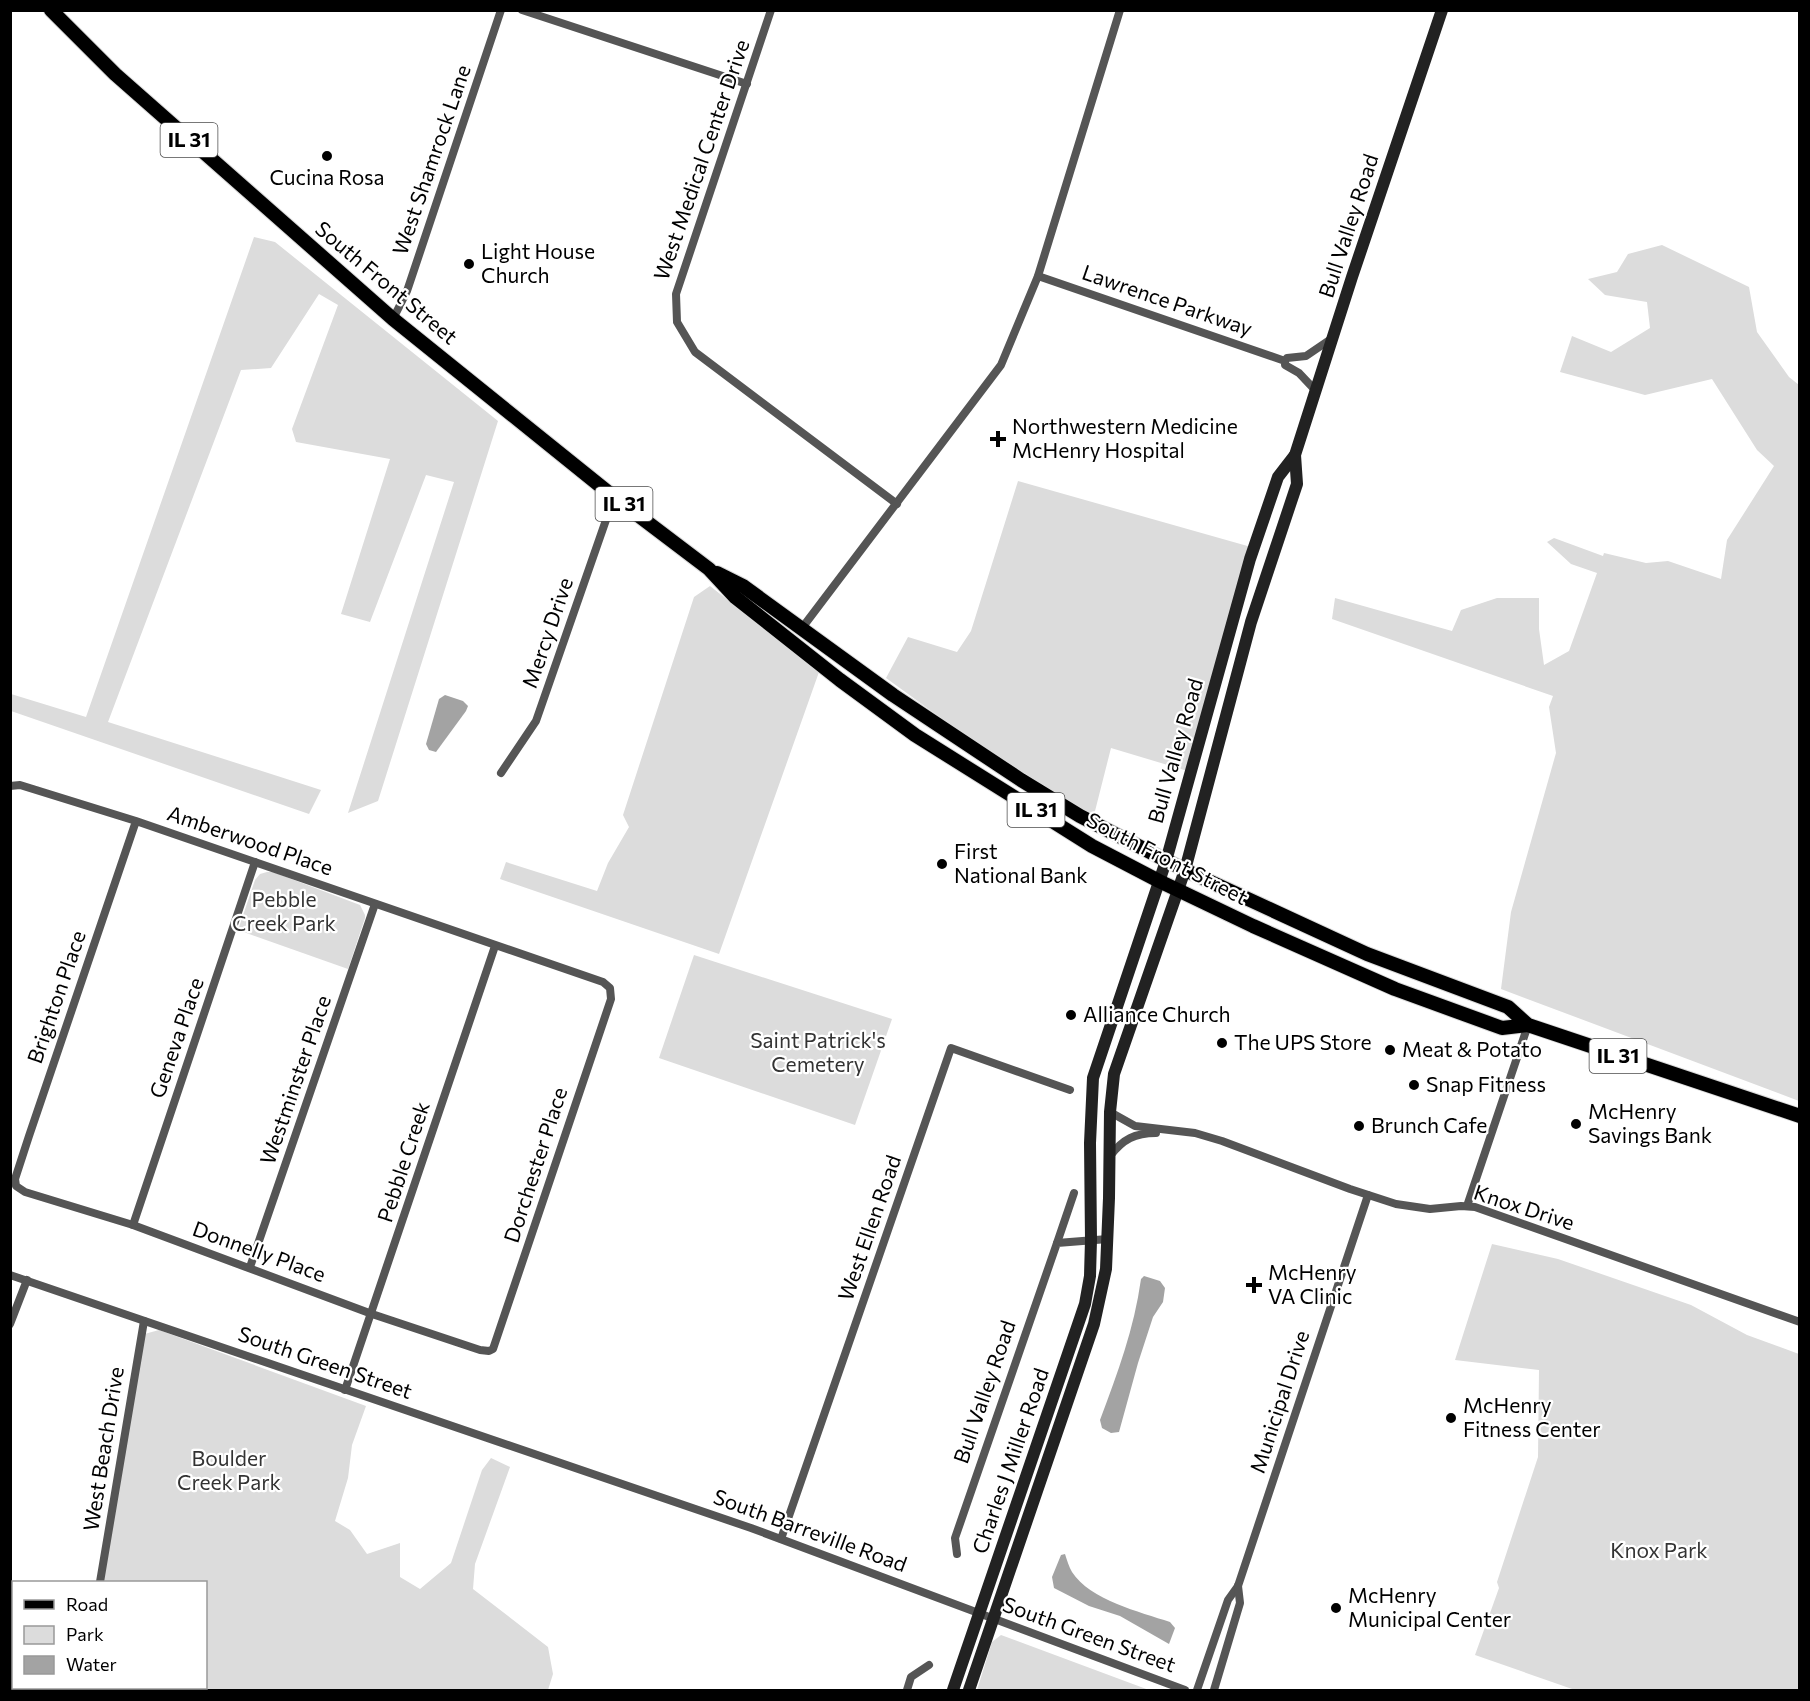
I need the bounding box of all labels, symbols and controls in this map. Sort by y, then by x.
street label: West Medical Center Drive [648,36,754,283]
street label: West Shamrock Lane [386,61,475,258]
road number: IL 31 [160,123,218,157]
marker: Cucina Rosa [320,149,334,163]
street label: Bull Valley Road [1313,150,1383,301]
place label: Cucina Rosa [269,164,385,189]
street label: South Front Street [311,215,463,349]
place label: Light House Church [481,238,595,287]
marker: Light House Church [462,257,476,271]
street label: Lawrence Parkway [1079,259,1256,340]
place label: Northwestern Medicine McHenry Hospital [1012,413,1238,462]
marker: Northwestern Medicine McHenry Hospital [989,430,1007,448]
road number: IL 31 [596,487,652,521]
street label: Mercy Drive [516,574,577,691]
street label: Bull Valley Road [1142,675,1207,826]
road number: IL 31 [1008,793,1064,827]
street label: Amberwood Place [164,800,337,880]
street label: South Front Street [1083,806,1252,909]
place label: First National Bank [954,838,1088,887]
marker: First National Bank [935,857,949,871]
park label: Pebble Creek Park [232,886,336,935]
street label: Brighton Place [21,927,90,1066]
street label: Geneva Place [143,974,208,1101]
street label: Westminster Place [254,992,335,1167]
place label: Alliance Church [1083,1001,1231,1026]
marker: Alliance Church [1064,1008,1078,1022]
park label: Saint Patrick's Cemetery [750,1027,886,1076]
place label: The UPS Store [1234,1029,1372,1054]
marker: The UPS Store [1215,1036,1229,1050]
place label: Meat & Potato [1402,1036,1542,1061]
road number: IL 31 [1590,1039,1646,1073]
marker: Meat & Potato [1383,1043,1397,1057]
place label: Snap Fitness [1426,1071,1546,1096]
marker: Snap Fitness [1407,1078,1421,1092]
street label: Dorchester Place [498,1084,571,1245]
street label: Pebble Creek [371,1098,434,1225]
place label: McHenry Savings Bank [1588,1098,1712,1147]
place label: Brunch Cafe [1371,1112,1487,1137]
marker: McHenry Savings Bank [1569,1117,1583,1131]
marker: Brunch Cafe [1352,1119,1366,1133]
street label: West Ellen Road [832,1151,905,1304]
street label: Knox Drive [1471,1179,1578,1235]
street label: Donnelly Place [190,1215,329,1286]
place label: McHenry VA Clinic [1268,1259,1357,1308]
marker: McHenry VA Clinic [1245,1276,1263,1294]
street label: Bull Valley Road [947,1317,1020,1466]
street label: South Green Street [235,1320,416,1403]
street label: Municipal Drive [1244,1327,1313,1476]
street label: Charles J Miller Road [966,1364,1053,1557]
street label: West Beach Drive [77,1365,128,1533]
place label: McHenry Fitness Center [1463,1392,1601,1441]
marker: McHenry Fitness Center [1444,1411,1458,1425]
park label: Boulder Creek Park [177,1445,281,1494]
street label: South Barreville Road [710,1483,911,1576]
park label: Knox Park [1610,1537,1708,1562]
legend [12,1581,207,1689]
place label: McHenry Municipal Center [1348,1582,1511,1631]
street label: South Green Street [1000,1591,1179,1677]
text: Road [66,1593,108,1615]
marker: McHenry Municipal Center [1329,1601,1343,1615]
text: Park [66,1623,104,1645]
text: Water [66,1653,117,1675]

